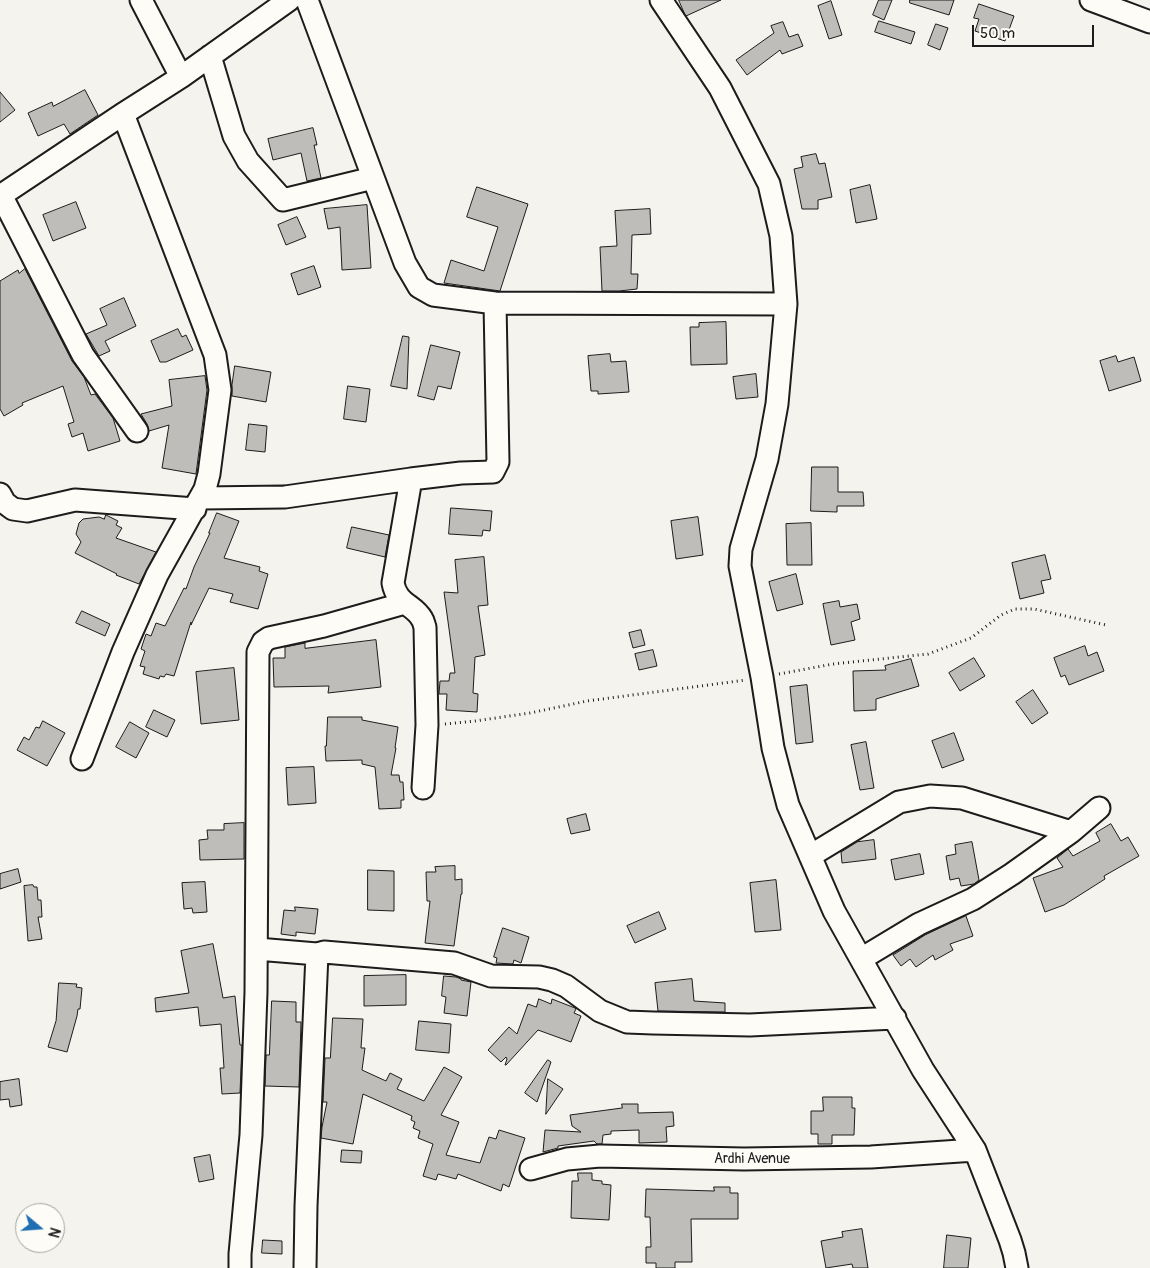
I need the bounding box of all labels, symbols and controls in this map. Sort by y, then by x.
scale bar [975,15,1098,47]
text: 50 m [980,24,1015,43]
street label: Ardhi Avenue [714,1151,790,1167]
north arrow [15,1203,65,1253]
text: N [44,1225,63,1240]

